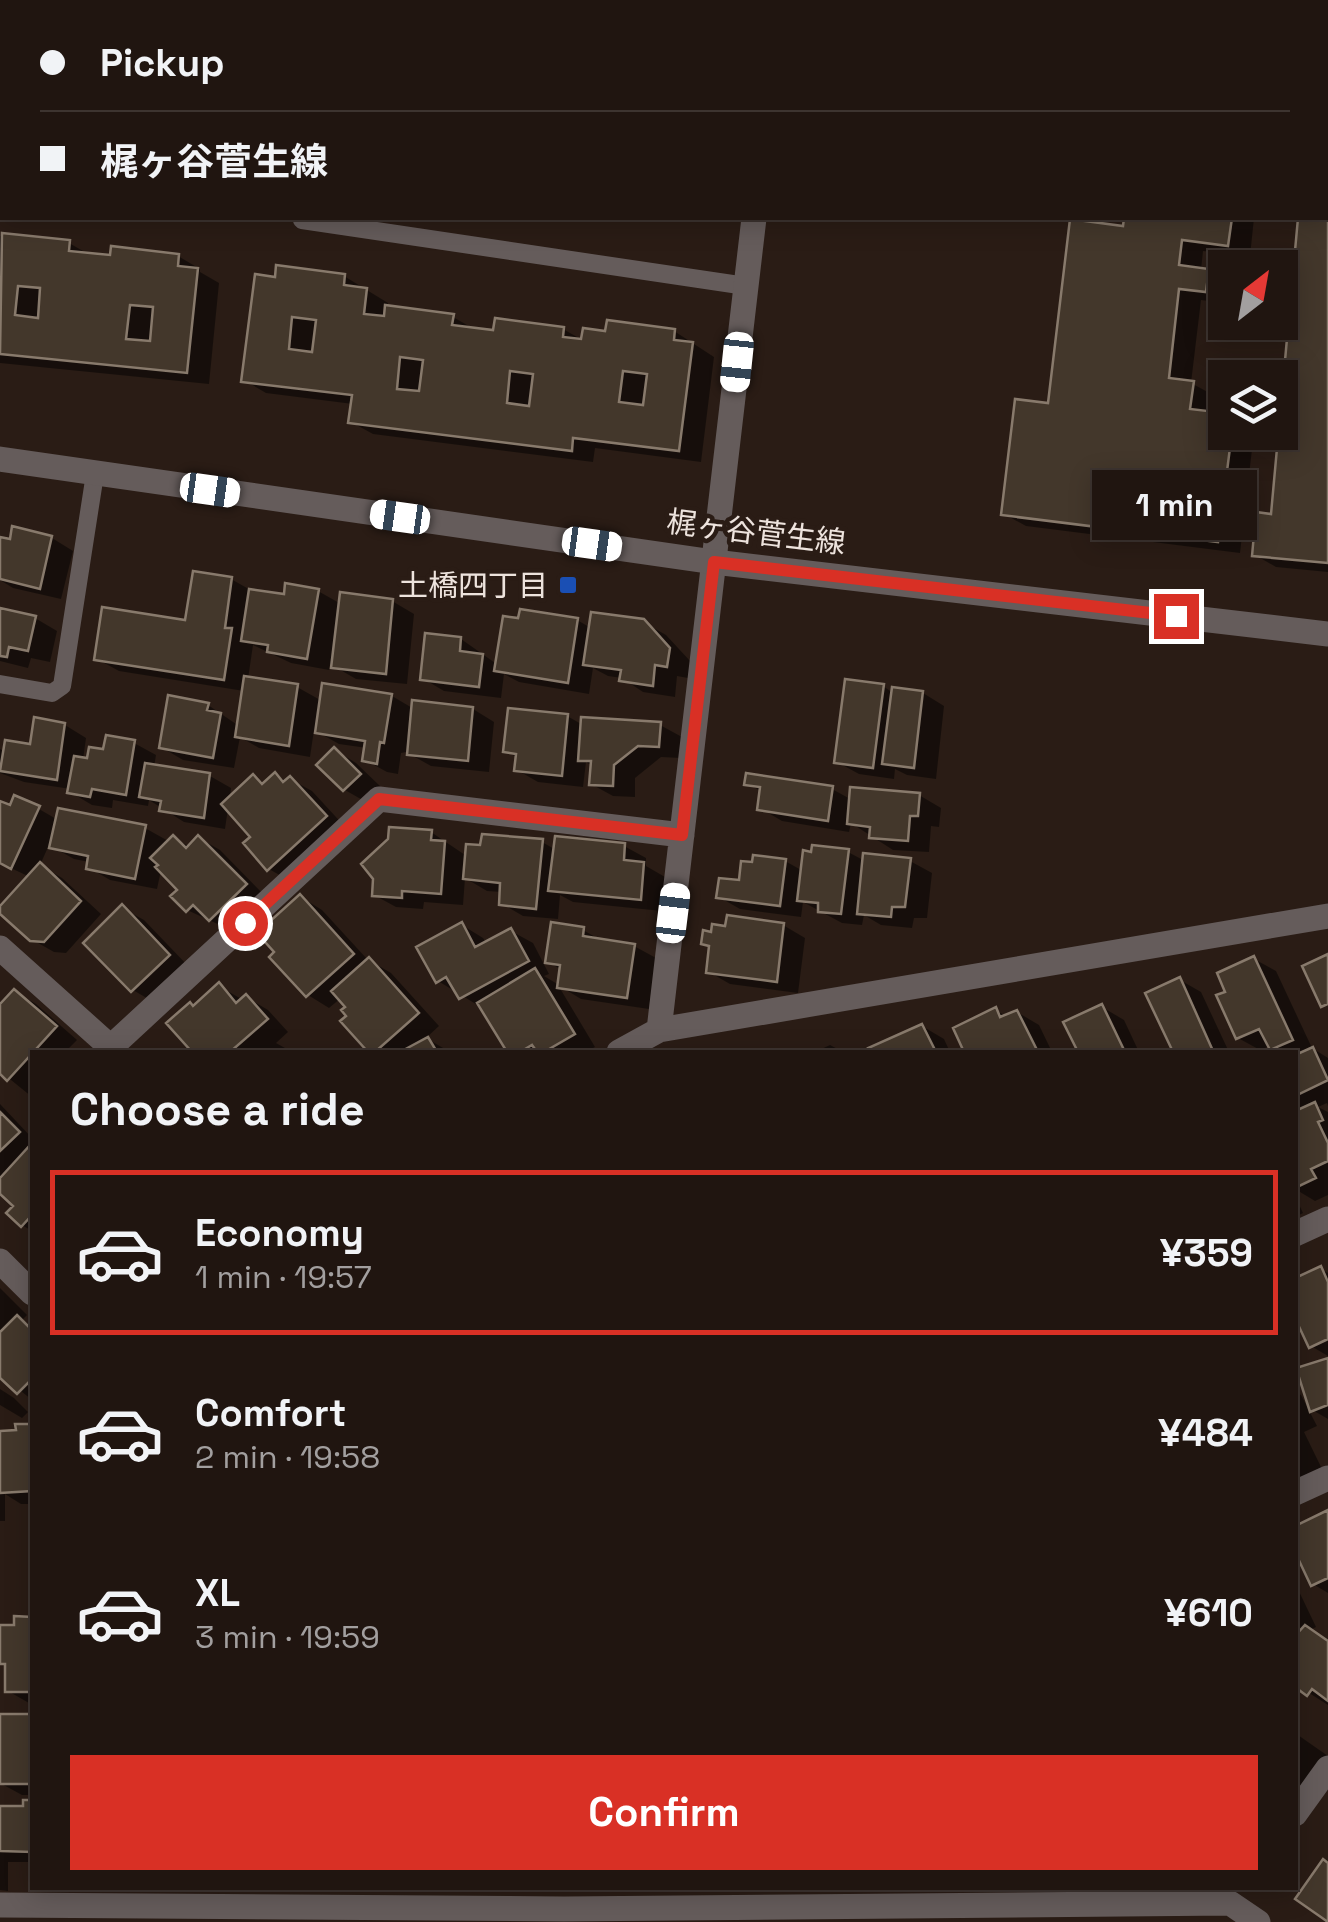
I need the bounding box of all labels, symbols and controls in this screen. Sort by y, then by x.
text: Pickup [100,39,224,87]
text: 梶ヶ谷菅生線 [100,138,328,186]
north arrow [1208,250,1298,340]
map controls [1208,250,1298,450]
car [719,331,755,393]
button: layers [1208,360,1298,450]
car [178,471,242,509]
callout: 1 min [1094,471,1258,541]
text: 1 min [1135,485,1214,525]
car [368,498,432,536]
street label: 梶ヶ谷菅生線 [664,502,848,562]
car [560,525,624,563]
place label: 土橋四丁目 [398,566,548,605]
marker: 土橋四丁目 [557,574,579,596]
route end [1154,594,1199,639]
car [654,881,692,945]
route start [223,901,268,946]
text: Choose a ride [70,1081,365,1138]
icon: car [75,1208,165,1298]
text: Economy [195,1209,364,1257]
text: ¥359 [1160,1229,1253,1277]
text: 1 min · 19:57 [195,1257,372,1297]
icon: car [75,1388,165,1478]
text: Comfort [195,1389,346,1437]
text: ¥484 [1158,1409,1253,1457]
text: 2 min · 19:58 [195,1437,380,1477]
icon: car [75,1568,165,1658]
text: XL [195,1569,240,1617]
text: ¥610 [1164,1589,1253,1637]
text: 3 min · 19:59 [195,1617,380,1657]
button: Confirm [70,1755,1258,1870]

